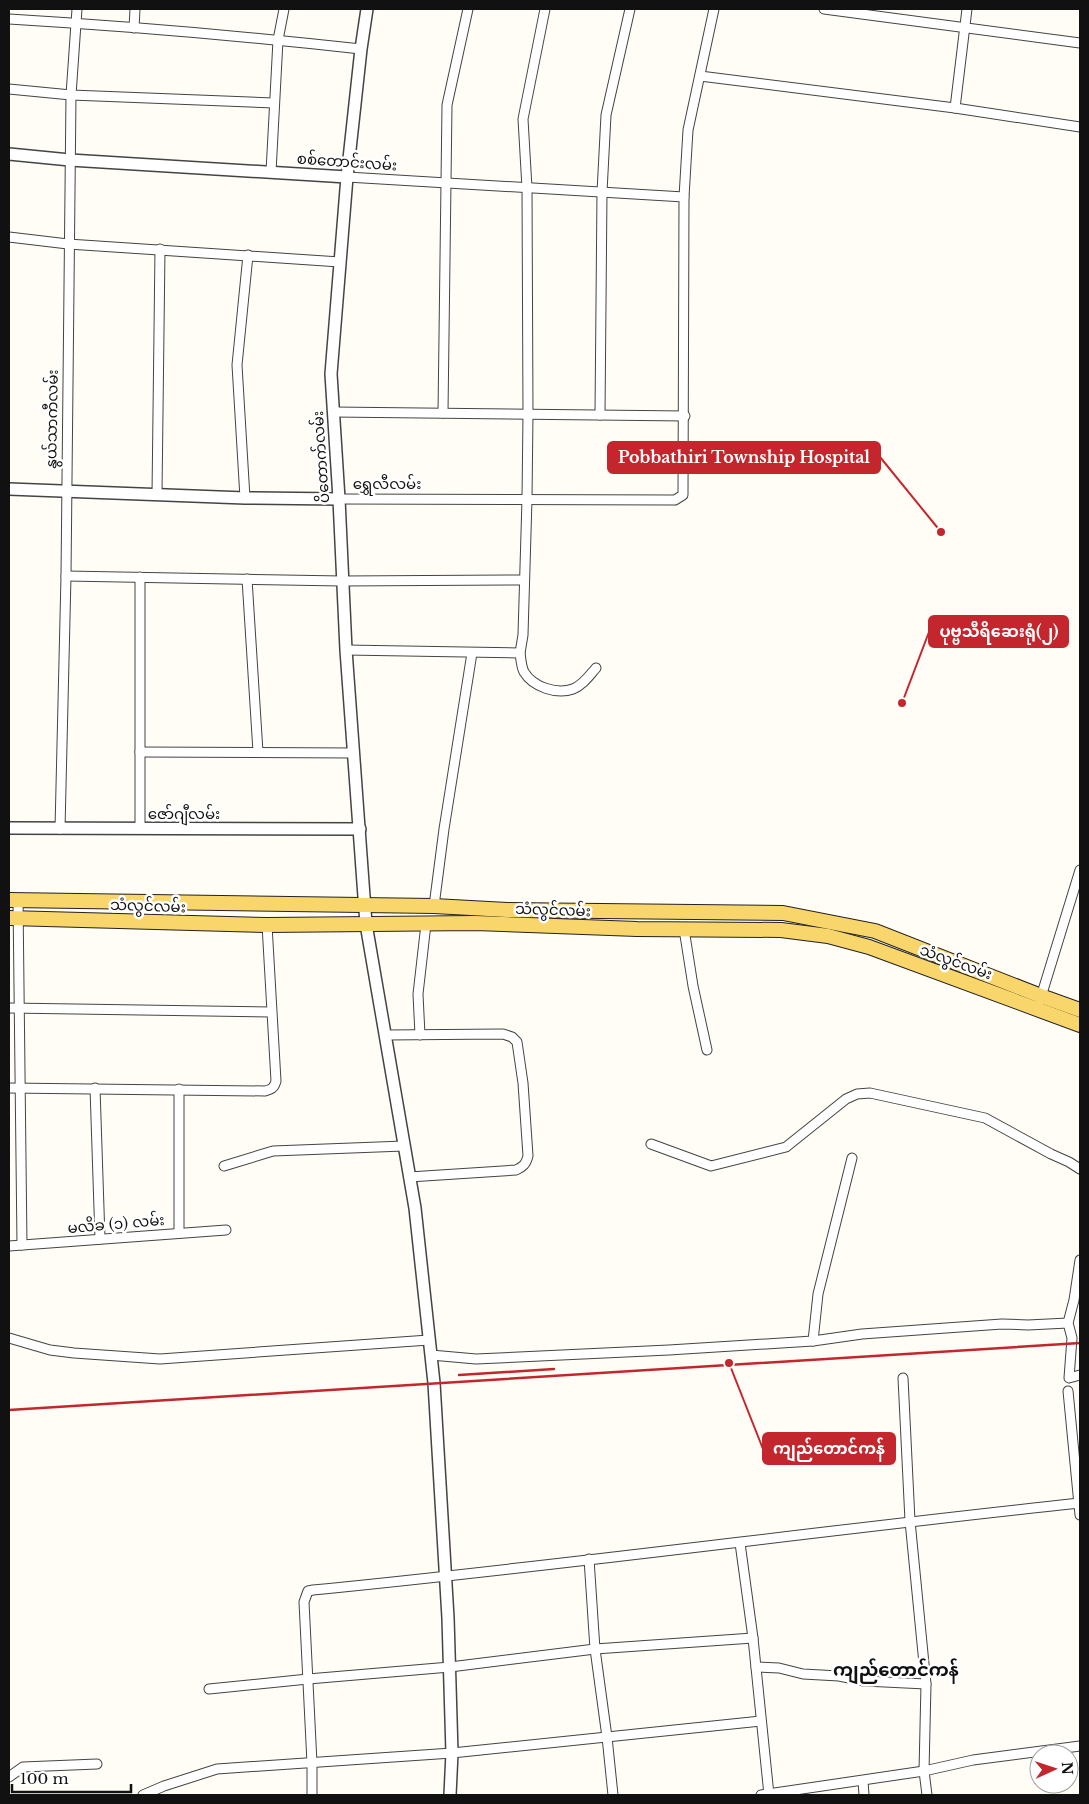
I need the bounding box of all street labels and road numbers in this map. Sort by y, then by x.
street label: စစ်တောင်းလမ်း [296,149,398,174]
street label: နွယ်သာကီလမ်း [41,369,64,469]
street label: ပိတောက်လမ်း [308,410,333,504]
street label: ရွှေလီလမ်း [353,474,421,496]
street label: ဇော်ဂျီလမ်း [148,804,220,826]
street label: သံလွင်လမ်း [110,895,186,918]
street label: သံလွင်လမ်း [515,899,591,922]
street label: သံလွင်လမ်း [917,940,995,985]
street label: မလိခ (၁) လမ်း [67,1210,165,1237]

